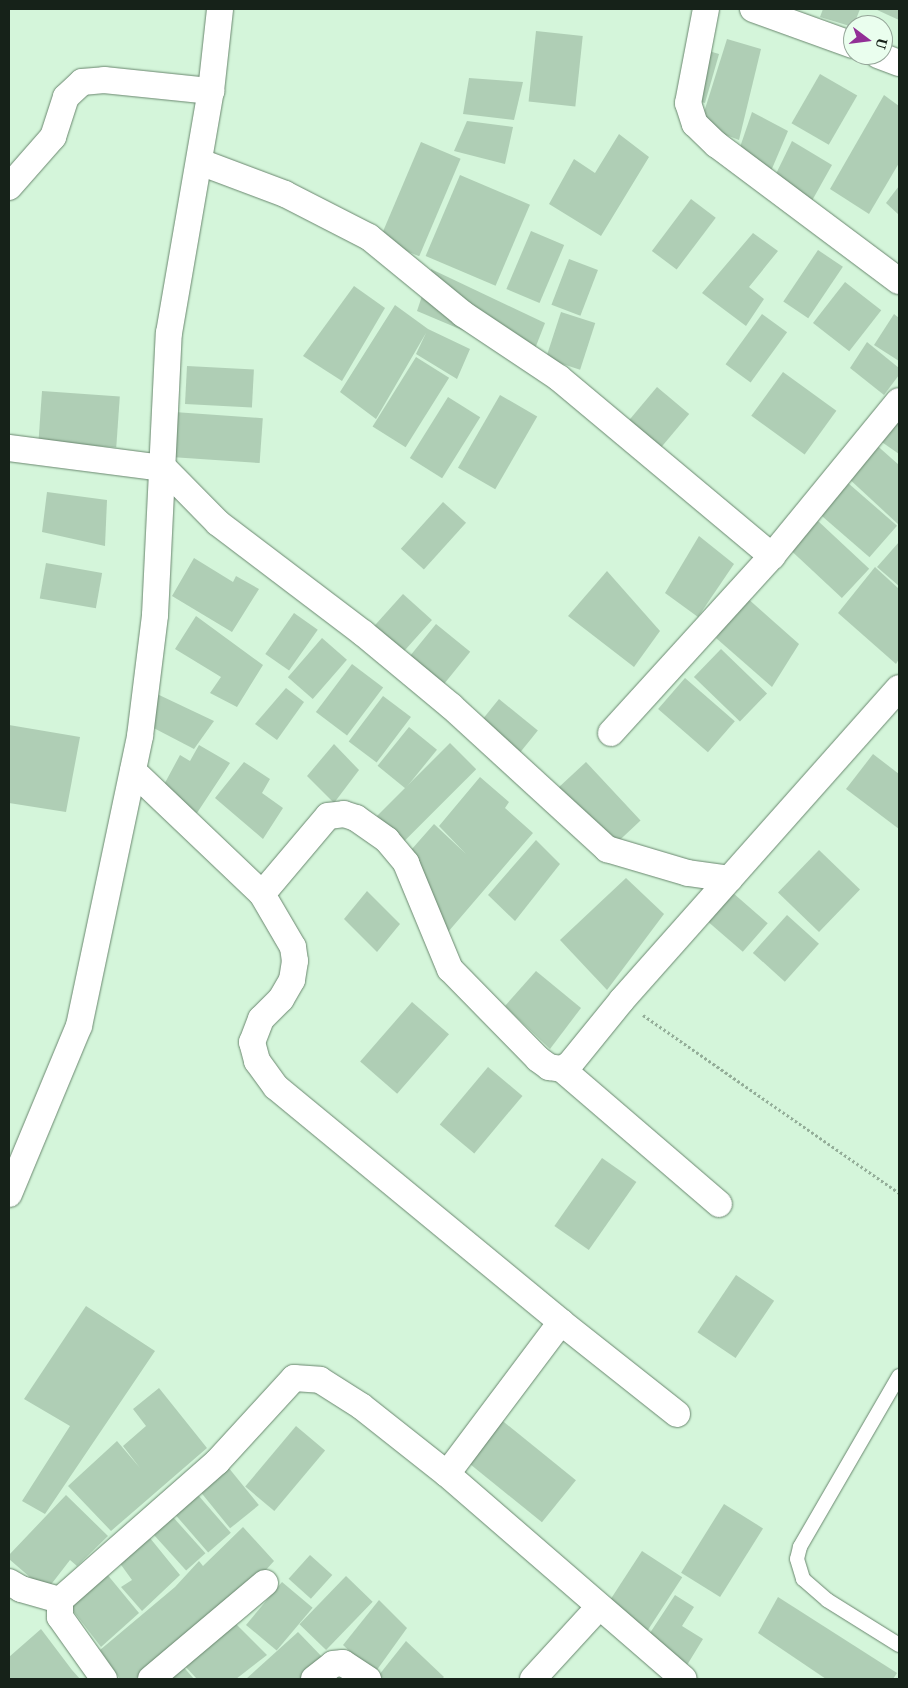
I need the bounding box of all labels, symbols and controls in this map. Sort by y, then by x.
north arrow [843,15,893,65]
text: U [871,36,893,51]

